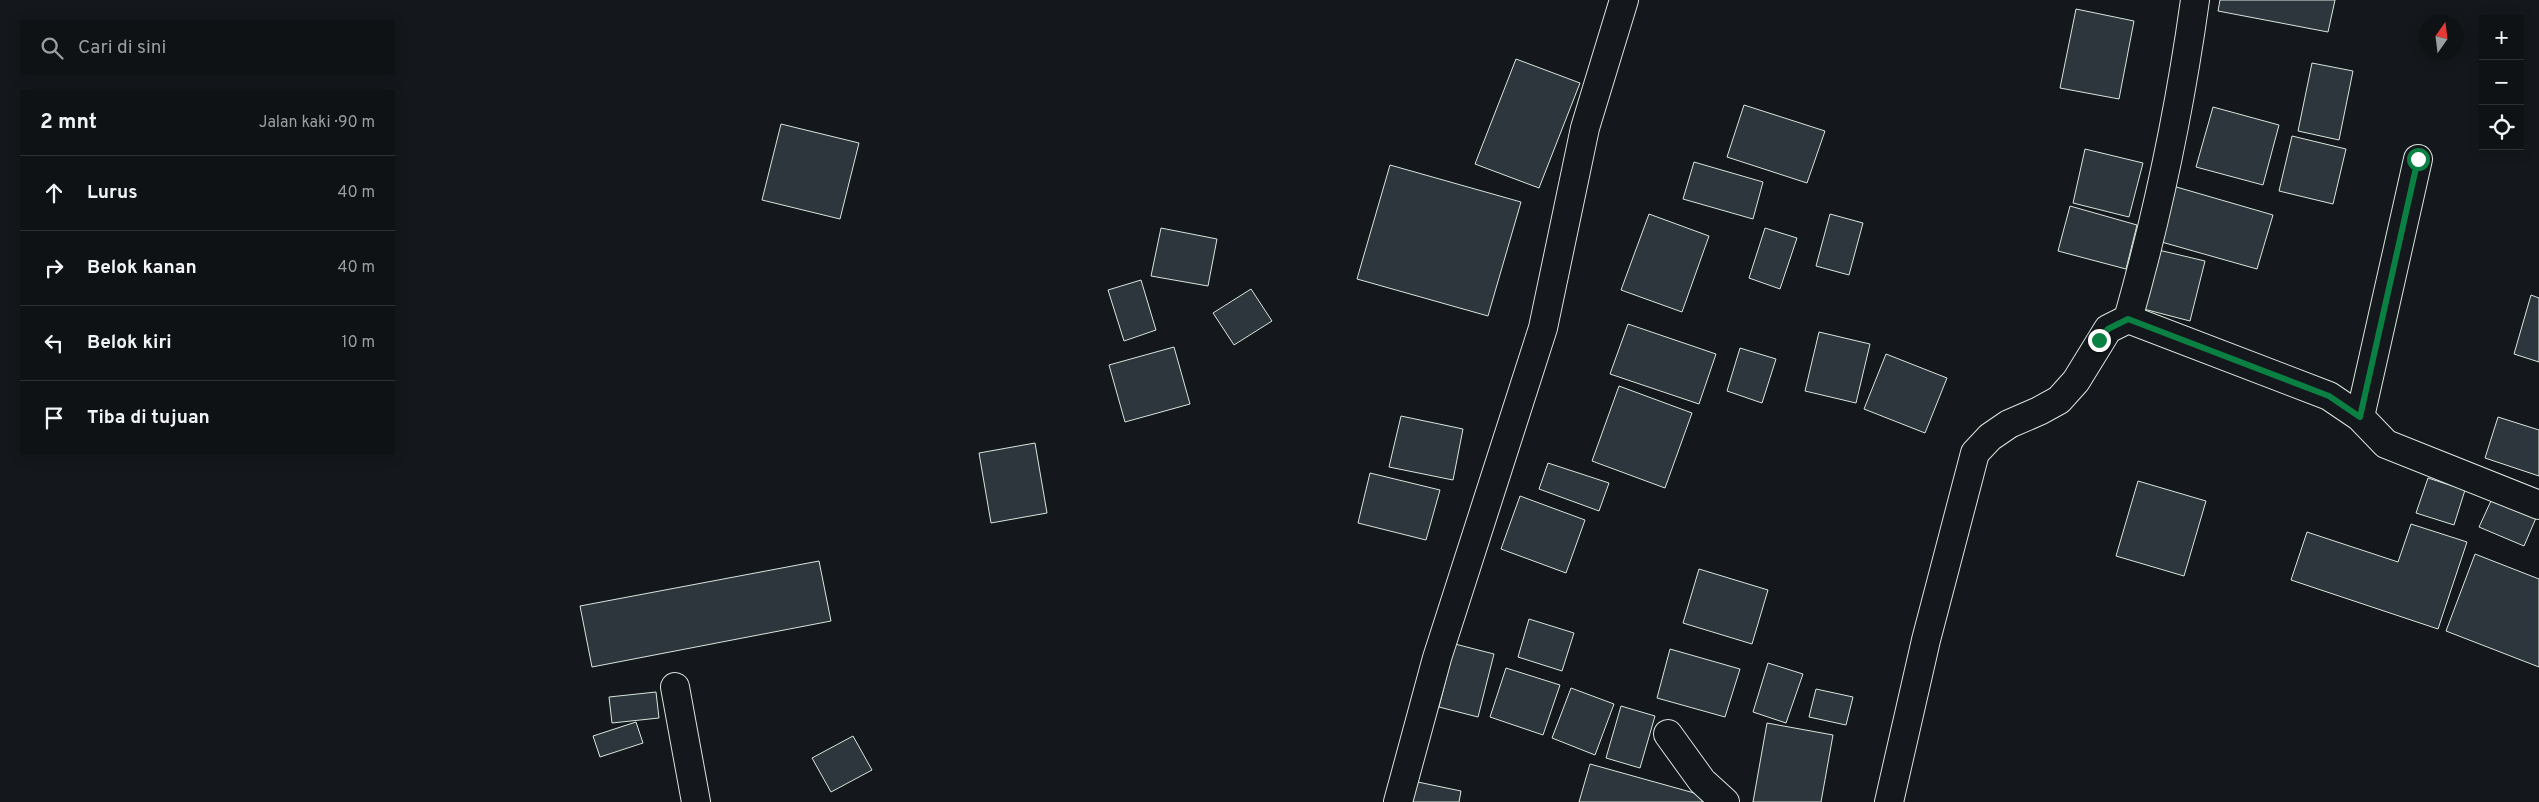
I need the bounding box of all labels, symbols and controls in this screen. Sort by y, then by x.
north arrow [2419,15,2464,60]
map controls [2479,15,2524,150]
button: + [2479,15,2524,60]
search box [20,20,395,75]
icon: search [38,34,66,62]
text: Cari di sini [78,36,166,60]
button: − [2479,60,2524,105]
button: locate [2479,105,2524,150]
text: 2 mnt [40,109,97,136]
text: Jalan kaki · 90 m [259,113,375,133]
route start [2407,148,2430,171]
icon: ahead [40,179,68,207]
text: Lurus [87,181,138,205]
text: 40 m [337,183,375,203]
icon: right [40,254,68,282]
text: Belok kanan [87,256,197,280]
text: 40 m [337,258,375,278]
icon: left [40,329,68,357]
route end [2088,329,2111,352]
text: Belok kiri [87,331,172,355]
text: 10 m [341,333,375,353]
icon: arrive [40,404,68,432]
text: Tiba di tujuan [87,406,210,430]

